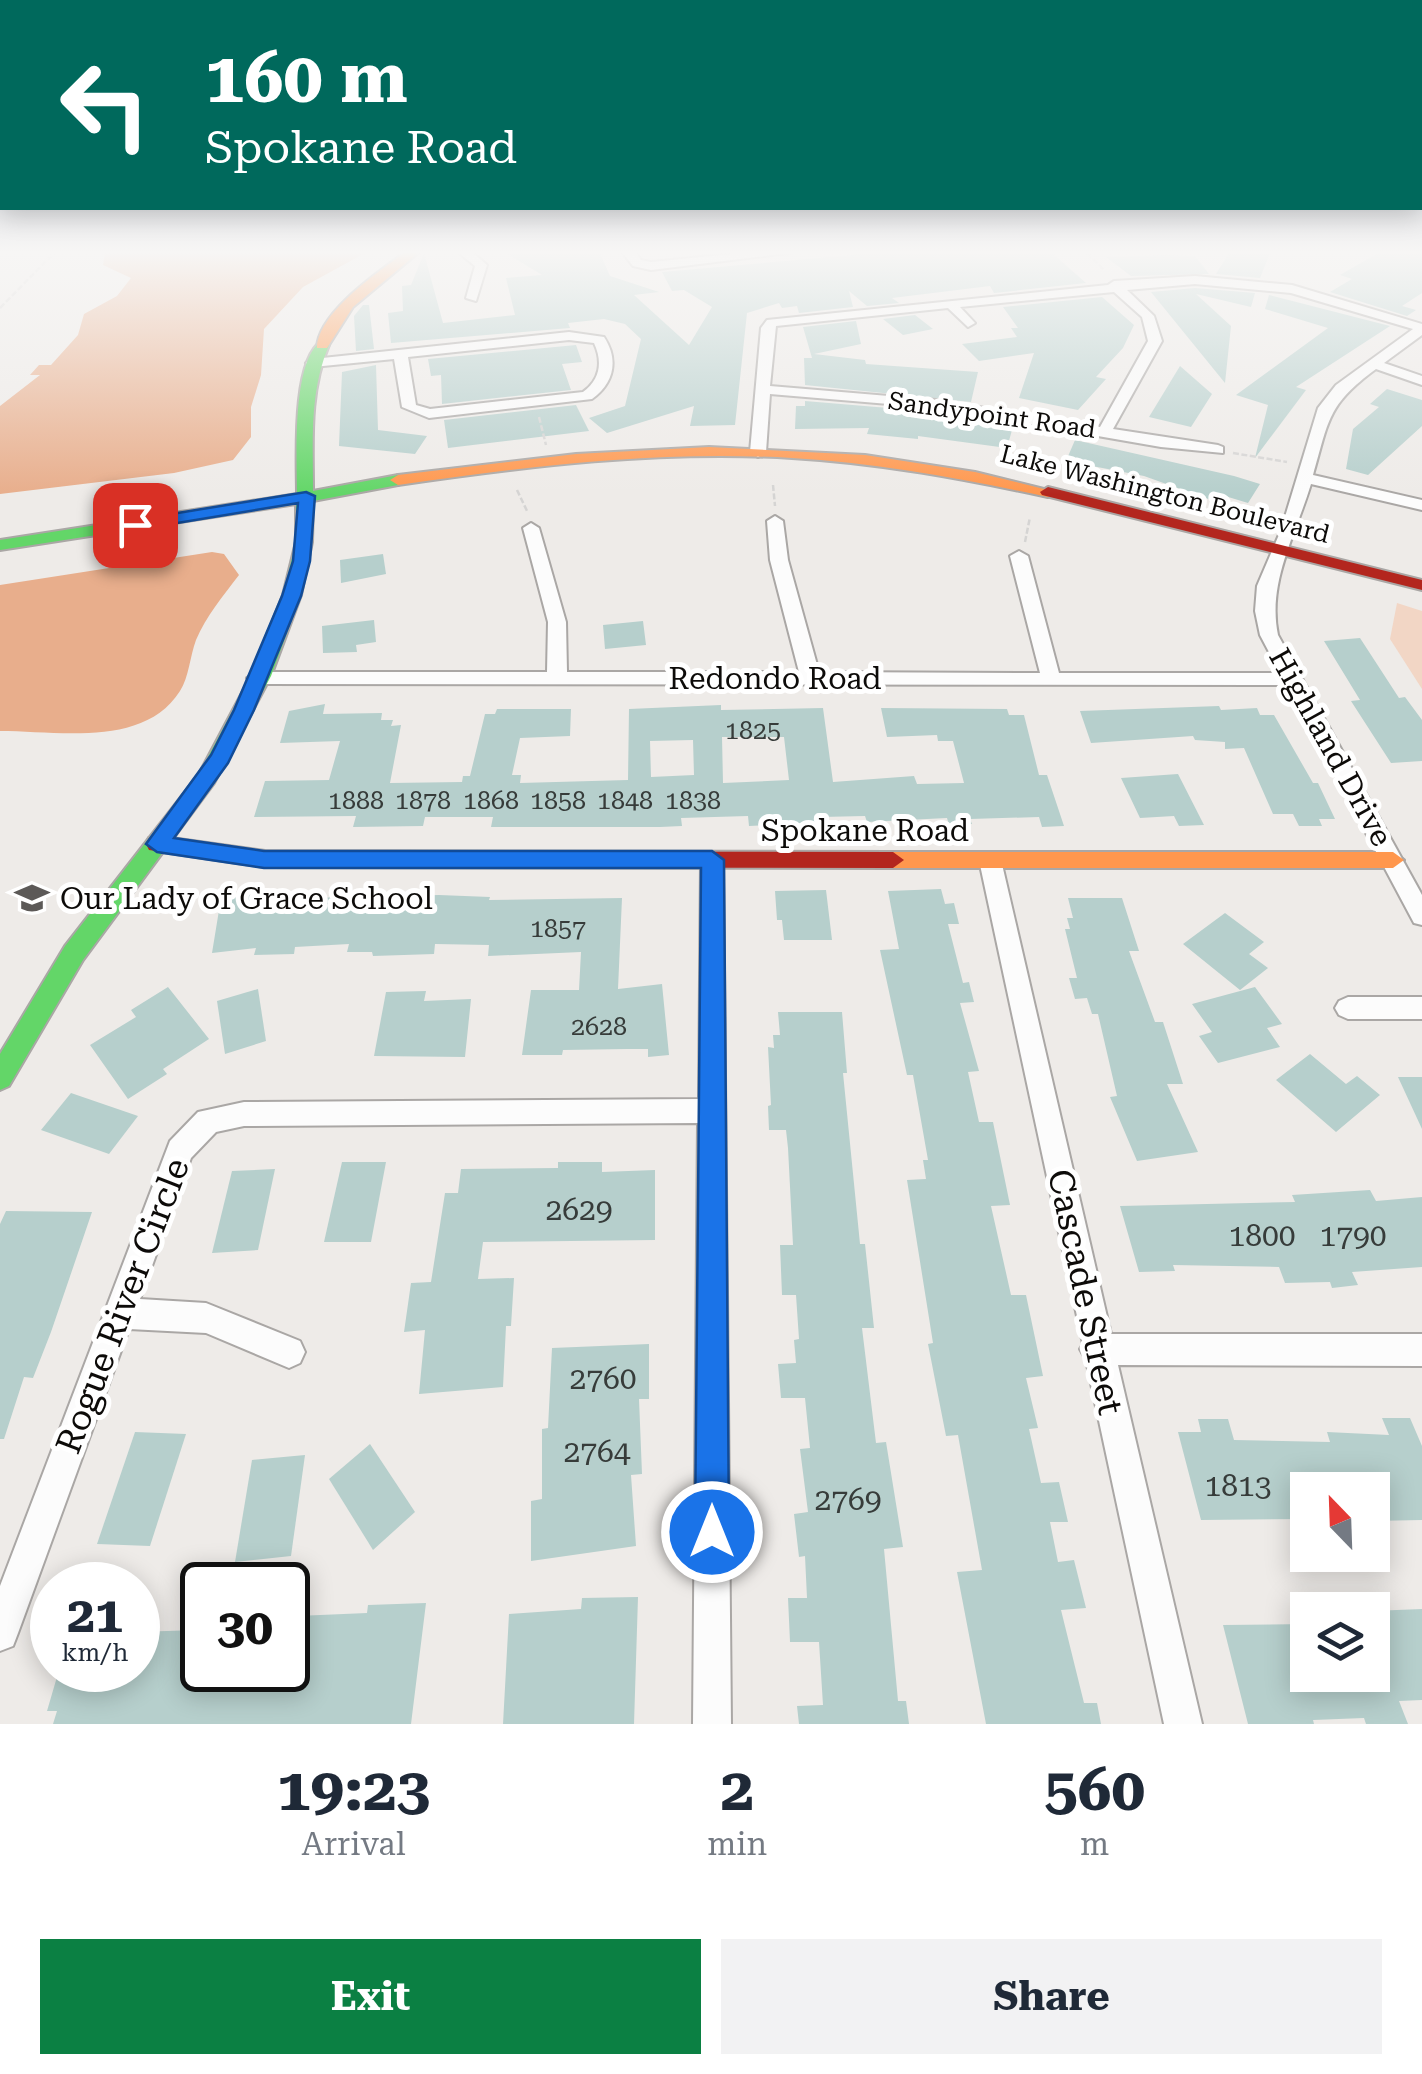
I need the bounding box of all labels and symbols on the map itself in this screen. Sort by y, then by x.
street label: Sandypoint Road [886,386,1098,444]
street label: Lake Washington Boulevard [997,439,1333,549]
pin [93,483,178,568]
street label: Highland Drive [1262,642,1400,852]
street label: Redondo Road [669,661,881,696]
house number: 1825 [725,716,781,745]
house number: 1888 [328,786,384,815]
house number: 1878 [395,786,451,815]
house number: 1868 [463,786,519,815]
house number: 1858 [530,786,586,815]
house number: 1848 [597,786,653,815]
house number: 1838 [665,786,721,815]
street label: Spokane Road [761,813,969,848]
school or university icon: Our Lady of Grace School [13,879,51,917]
place label: Our Lady of Grace School [60,881,433,916]
house number: 1857 [530,914,586,943]
house number: 2628 [571,1012,627,1041]
street label: Rogue River Circle [48,1153,198,1459]
street label: Cascade Street [1039,1166,1131,1418]
house number: 2629 [545,1192,613,1227]
house number: 1800 [1228,1218,1296,1253]
house number: 1790 [1319,1218,1387,1253]
house number: 2760 [569,1361,637,1396]
house number: 2764 [563,1434,631,1469]
house number: 1813 [1204,1468,1272,1503]
north arrow [1290,1472,1390,1572]
position arrow [660,1480,764,1584]
house number: 2769 [814,1482,882,1517]
speed limit sign: 30 [180,1562,310,1692]

